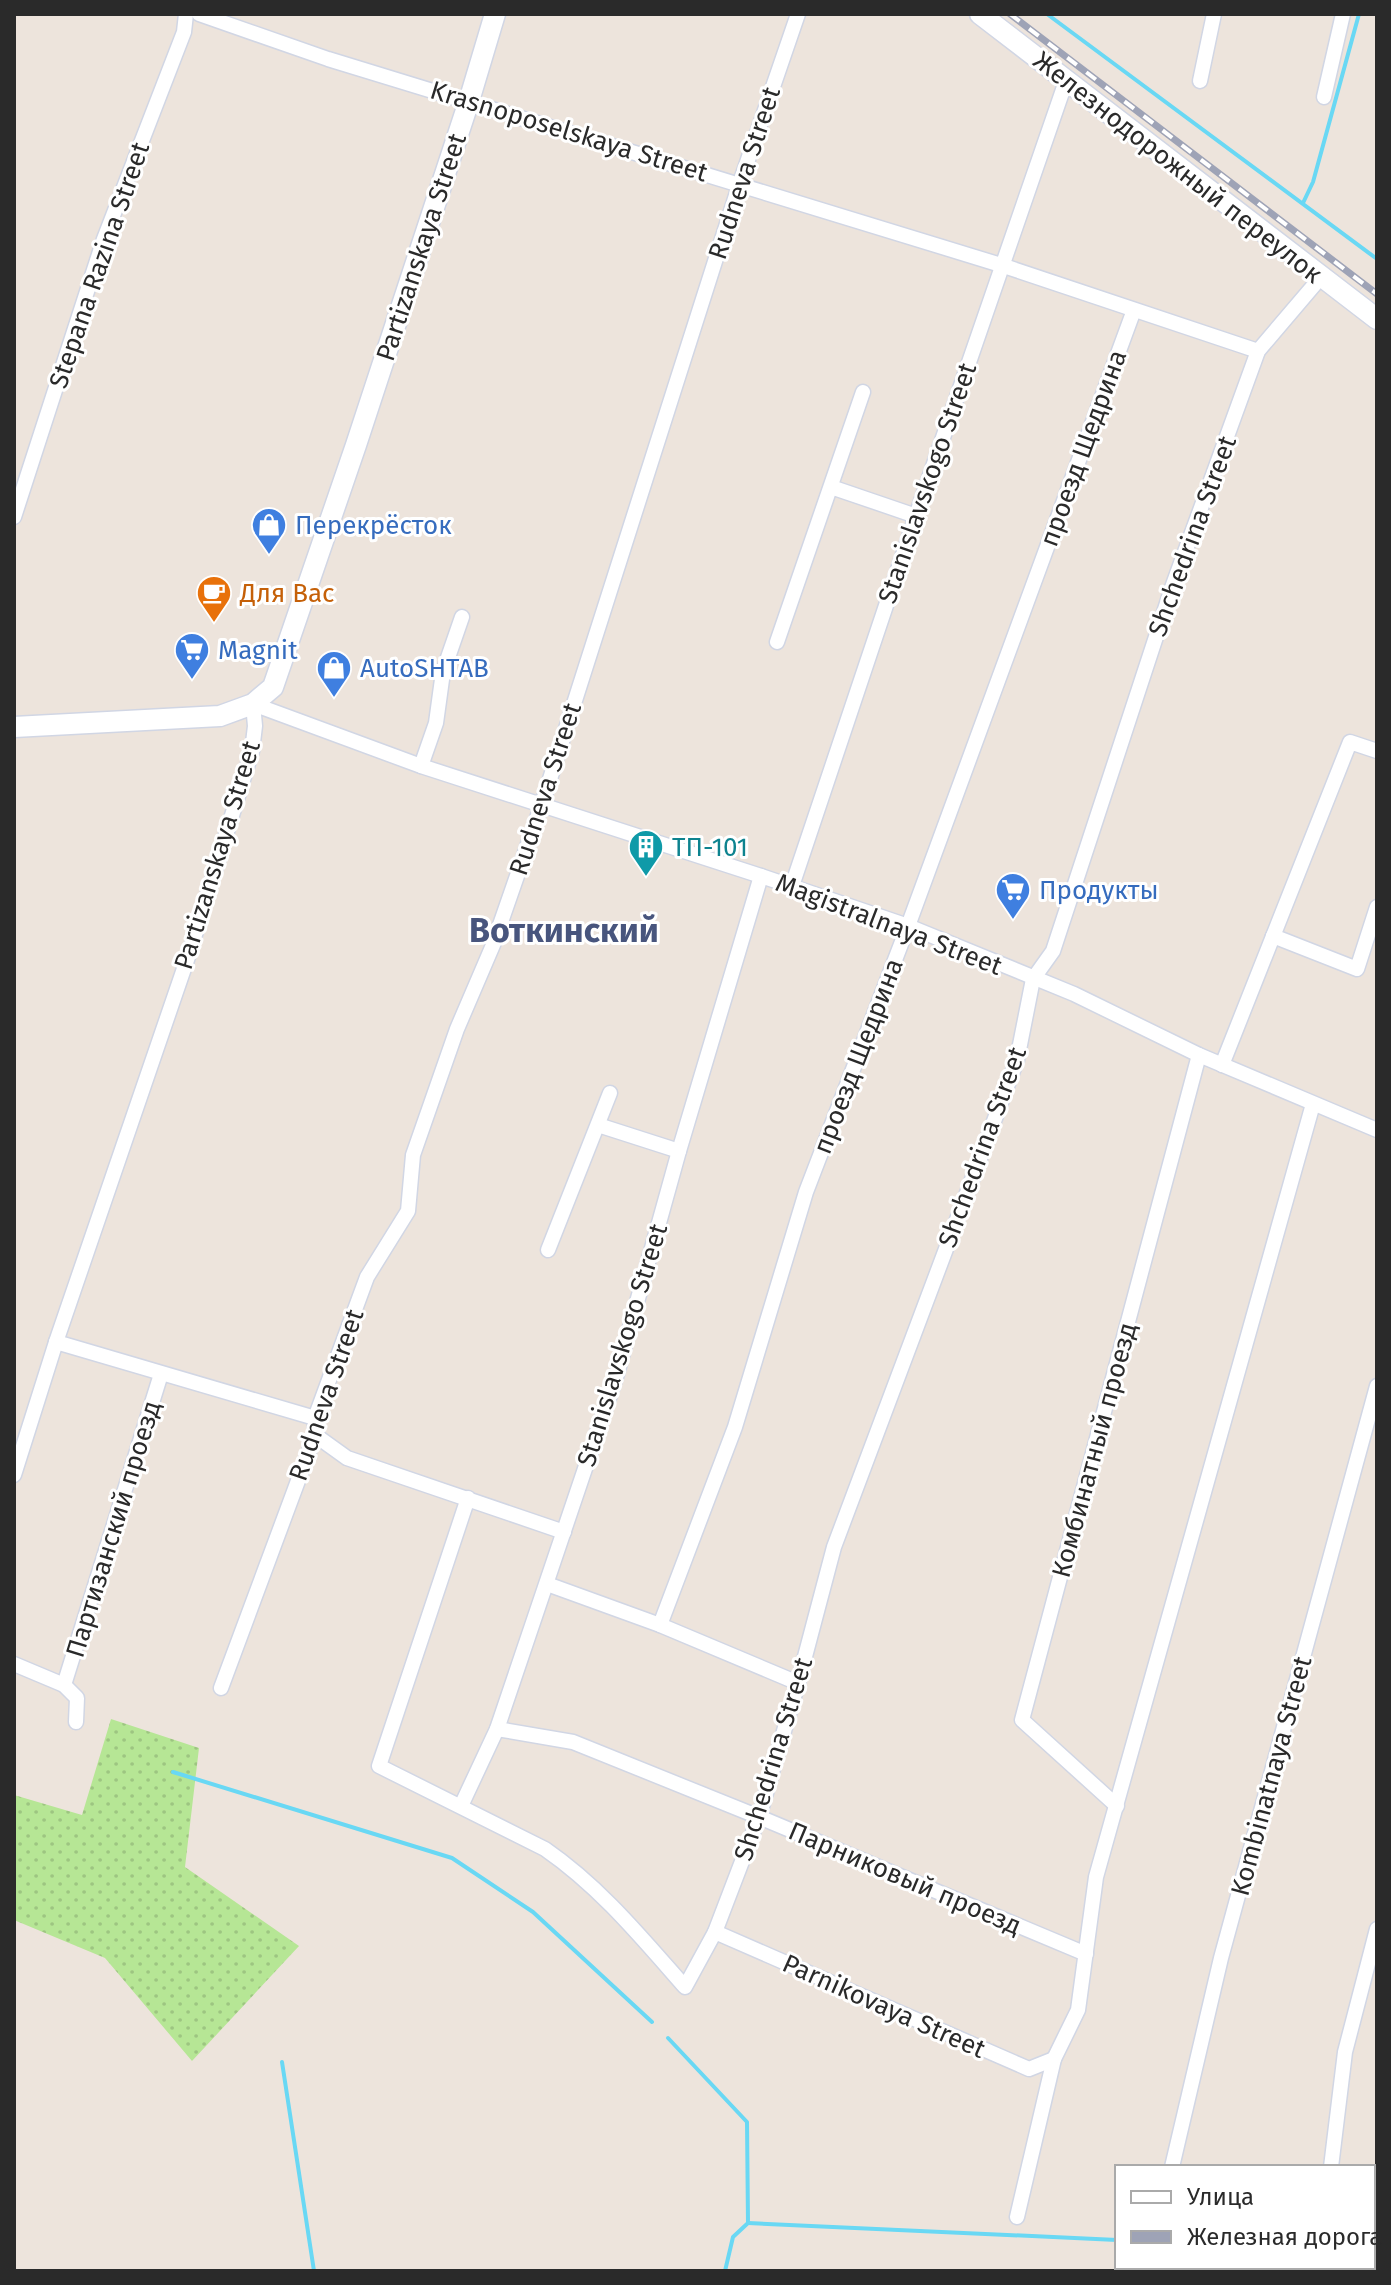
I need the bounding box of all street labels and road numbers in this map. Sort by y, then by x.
street label: Железнодорожный переулок [1027,45,1329,290]
street label: Krasnoposelskaya Street [427,75,712,189]
street label: Rudneva Street [702,82,787,263]
street label: Partizanskaya Street [370,129,473,365]
street label: Stepana Razina Street [43,138,156,392]
street label: проезд Щедрина [1034,346,1133,551]
street label: Stanislavskogo Street [872,358,983,607]
street label: Shchedrina Street [1142,431,1243,641]
street label: Rudneva Street [503,698,588,879]
street label: Partizanskaya Street [168,736,267,973]
street label: Magistralnaya Street [771,867,1007,982]
street label: проезд Щедрина [807,954,910,1158]
street label: Shchedrina Street [932,1042,1033,1252]
street label: Stanislavskogo Street [571,1219,674,1470]
street label: Rudneva Street [283,1305,371,1485]
street label: Комбинатный проезд [1046,1319,1143,1581]
street label: Партизанский проезд [60,1397,167,1661]
street label: Kombinatnaya Street [1225,1652,1319,1899]
street label: Shchedrina Street [728,1653,819,1865]
street label: Парниковый проезд [784,1815,1026,1941]
street label: Parnikovaya Street [778,1948,991,2065]

